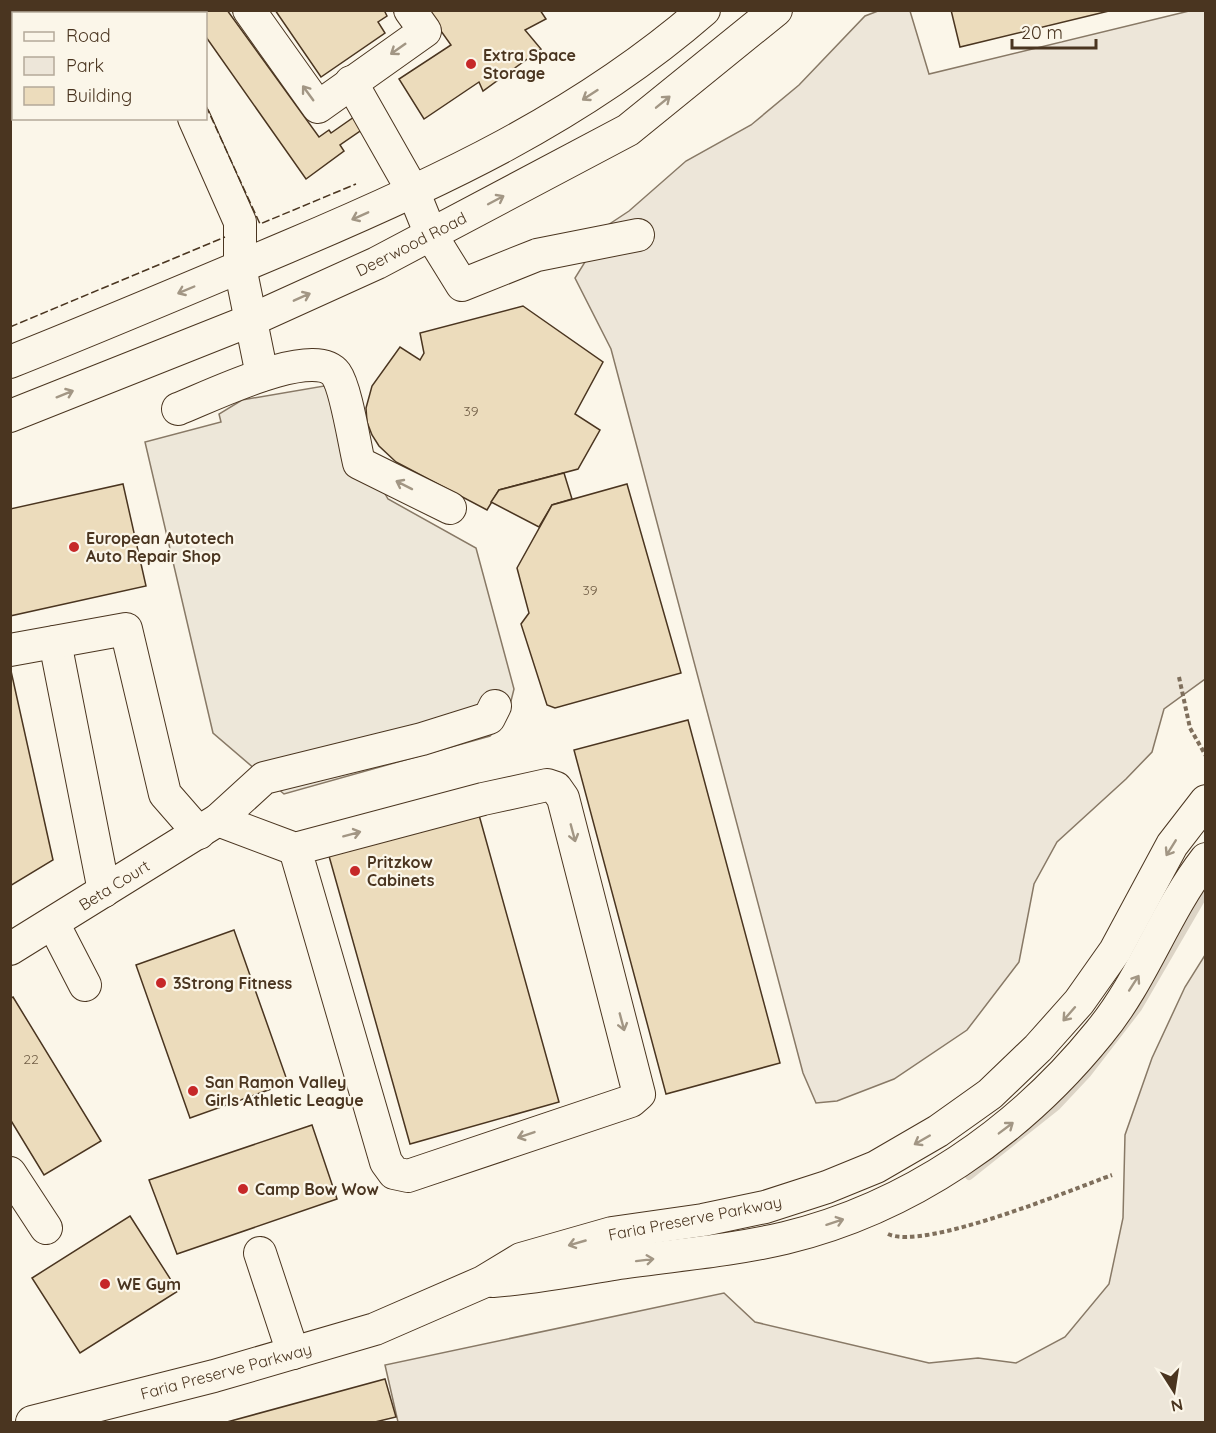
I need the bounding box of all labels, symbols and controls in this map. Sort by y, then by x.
legend [12,12,207,120]
scale bar [1012,12,1096,50]
text: 20 m [1021,21,1063,44]
text: Road [66,24,111,47]
one-way arrow [391,43,407,55]
place label: Extra Space Storage [483,45,576,83]
text: Park [66,54,104,77]
marker: Extra Space Storage [464,57,478,71]
text: Building [66,84,132,107]
one-way arrow [302,85,314,101]
one-way arrow [581,89,598,102]
one-way arrow [655,95,670,109]
one-way arrow [486,194,504,206]
street label: Deerwood Road [352,207,470,281]
one-way arrow [351,211,370,222]
one-way arrow [177,286,195,297]
one-way arrow [293,290,311,302]
one-way arrow [55,388,73,399]
house number: 39 [463,402,479,420]
one-way arrow [396,479,414,491]
place label: European Autotech Auto Repair Shop [86,528,234,566]
marker: European Autotech Auto Repair Shop [67,540,81,554]
house number: 39 [582,581,598,599]
one-way arrow [567,823,579,842]
one-way arrow [342,828,361,839]
one-way arrow [1164,839,1176,856]
place label: Pritzkow Cabinets [367,852,435,890]
street label: Beta Court [75,855,153,915]
marker: Pritzkow Cabinets [348,864,362,878]
place label: 3Strong Fitness [173,973,292,993]
one-way arrow [1129,975,1141,992]
marker: 3Strong Fitness [154,976,168,990]
one-way arrow [1062,1006,1076,1021]
one-way arrow [616,1012,628,1031]
house number: 22 [23,1050,39,1068]
place label: San Ramon Valley Girls Athletic League [205,1072,364,1110]
marker: San Ramon Valley Girls Athletic League [186,1084,200,1098]
one-way arrow [997,1122,1013,1135]
one-way arrow [517,1131,536,1142]
one-way arrow [914,1135,931,1147]
place label: Camp Bow Wow [255,1179,379,1199]
marker: Camp Bow Wow [236,1182,250,1196]
street label: Faria Preserve Parkway [606,1191,784,1245]
one-way arrow [825,1215,844,1226]
one-way arrow [568,1238,587,1249]
one-way arrow [634,1254,654,1265]
place label: WE Gym [117,1274,181,1294]
marker: WE Gym [98,1277,112,1291]
street label: Faria Preserve Parkway [138,1338,314,1404]
north arrow [1144,1361,1204,1421]
text: N [1169,1395,1185,1417]

